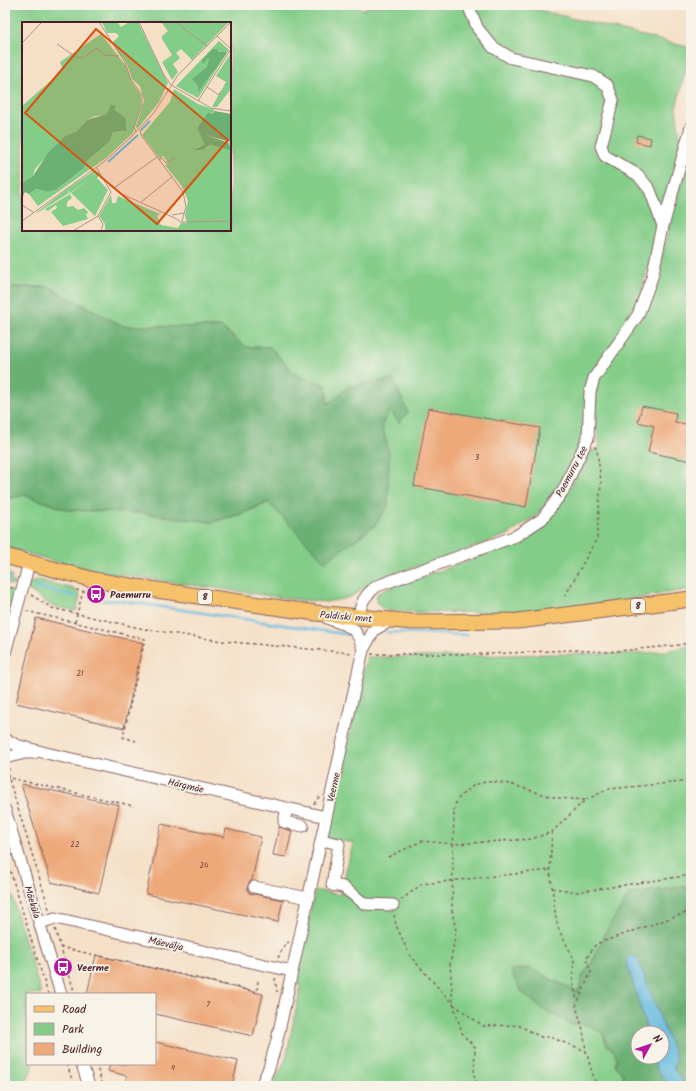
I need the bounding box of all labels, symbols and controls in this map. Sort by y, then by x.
inset map [22,22,231,231]
street label: Paemurru tee [552,443,592,500]
house number: 3 [475,451,480,464]
bus stop icon: Paemurru [85,583,107,605]
place label: Paemurru [110,587,151,603]
road number: 8 [198,590,212,604]
road number: 8 [631,599,645,613]
street label: Paldiski mnt [319,607,373,627]
house number: 21 [76,667,84,680]
street label: Veerme [323,770,345,804]
street label: Härgmäe [166,774,206,798]
house number: 22 [70,838,80,851]
house number: 24 [199,859,209,872]
street label: Mäeküla [19,884,45,921]
street label: Mäevälja [147,932,185,956]
bus stop icon: Veerme [52,956,74,978]
place label: Veerme [77,960,109,976]
legend [26,993,156,1065]
house number: 7 [206,998,210,1011]
text: Road [62,1000,87,1019]
text: Park [62,1020,84,1039]
north arrow [630,1025,670,1065]
text: N [648,1031,666,1048]
text: Building [62,1040,102,1059]
house number: 9 [171,1062,175,1075]

